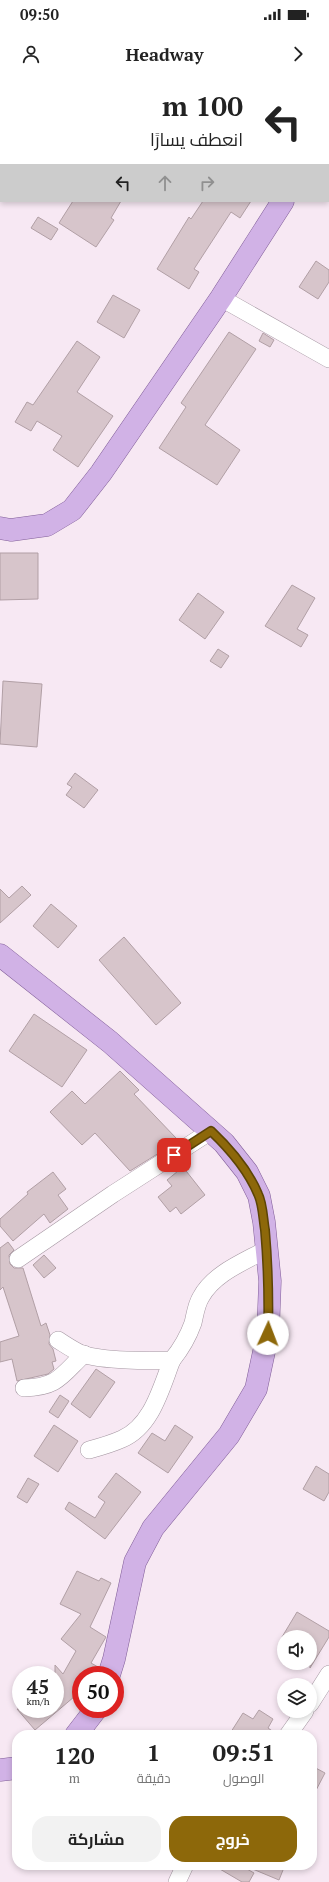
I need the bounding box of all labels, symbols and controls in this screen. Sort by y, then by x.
text: 09:50 [20,4,59,24]
text: Headway [126,42,203,66]
icon: person [20,43,42,65]
icon: forward [287,43,309,65]
text: 100 m [162,87,243,124]
icon: left [257,96,309,148]
text: انعطف يسارًا [150,127,243,151]
icon: left [112,172,134,194]
icon: ahead [154,172,176,194]
icon: right [196,172,218,194]
pin [157,1138,191,1172]
icon: arrive [163,1144,185,1166]
position arrow [247,1313,289,1355]
map controls [277,1630,317,1718]
button: sound [277,1630,317,1670]
speed limit sign: 50 [72,1666,124,1718]
text: 45 [27,1673,49,1700]
button: layers [277,1678,317,1718]
text: km/h [26,1695,50,1708]
text: 1 [147,1736,160,1768]
text: 09:51 [213,1736,275,1768]
text: 120 [54,1739,95,1771]
text: m [69,1769,80,1787]
text: دقيقة [137,1769,171,1787]
text: الوصول [223,1769,264,1787]
button: مشاركة [32,1816,161,1862]
button: خروج [169,1816,297,1862]

